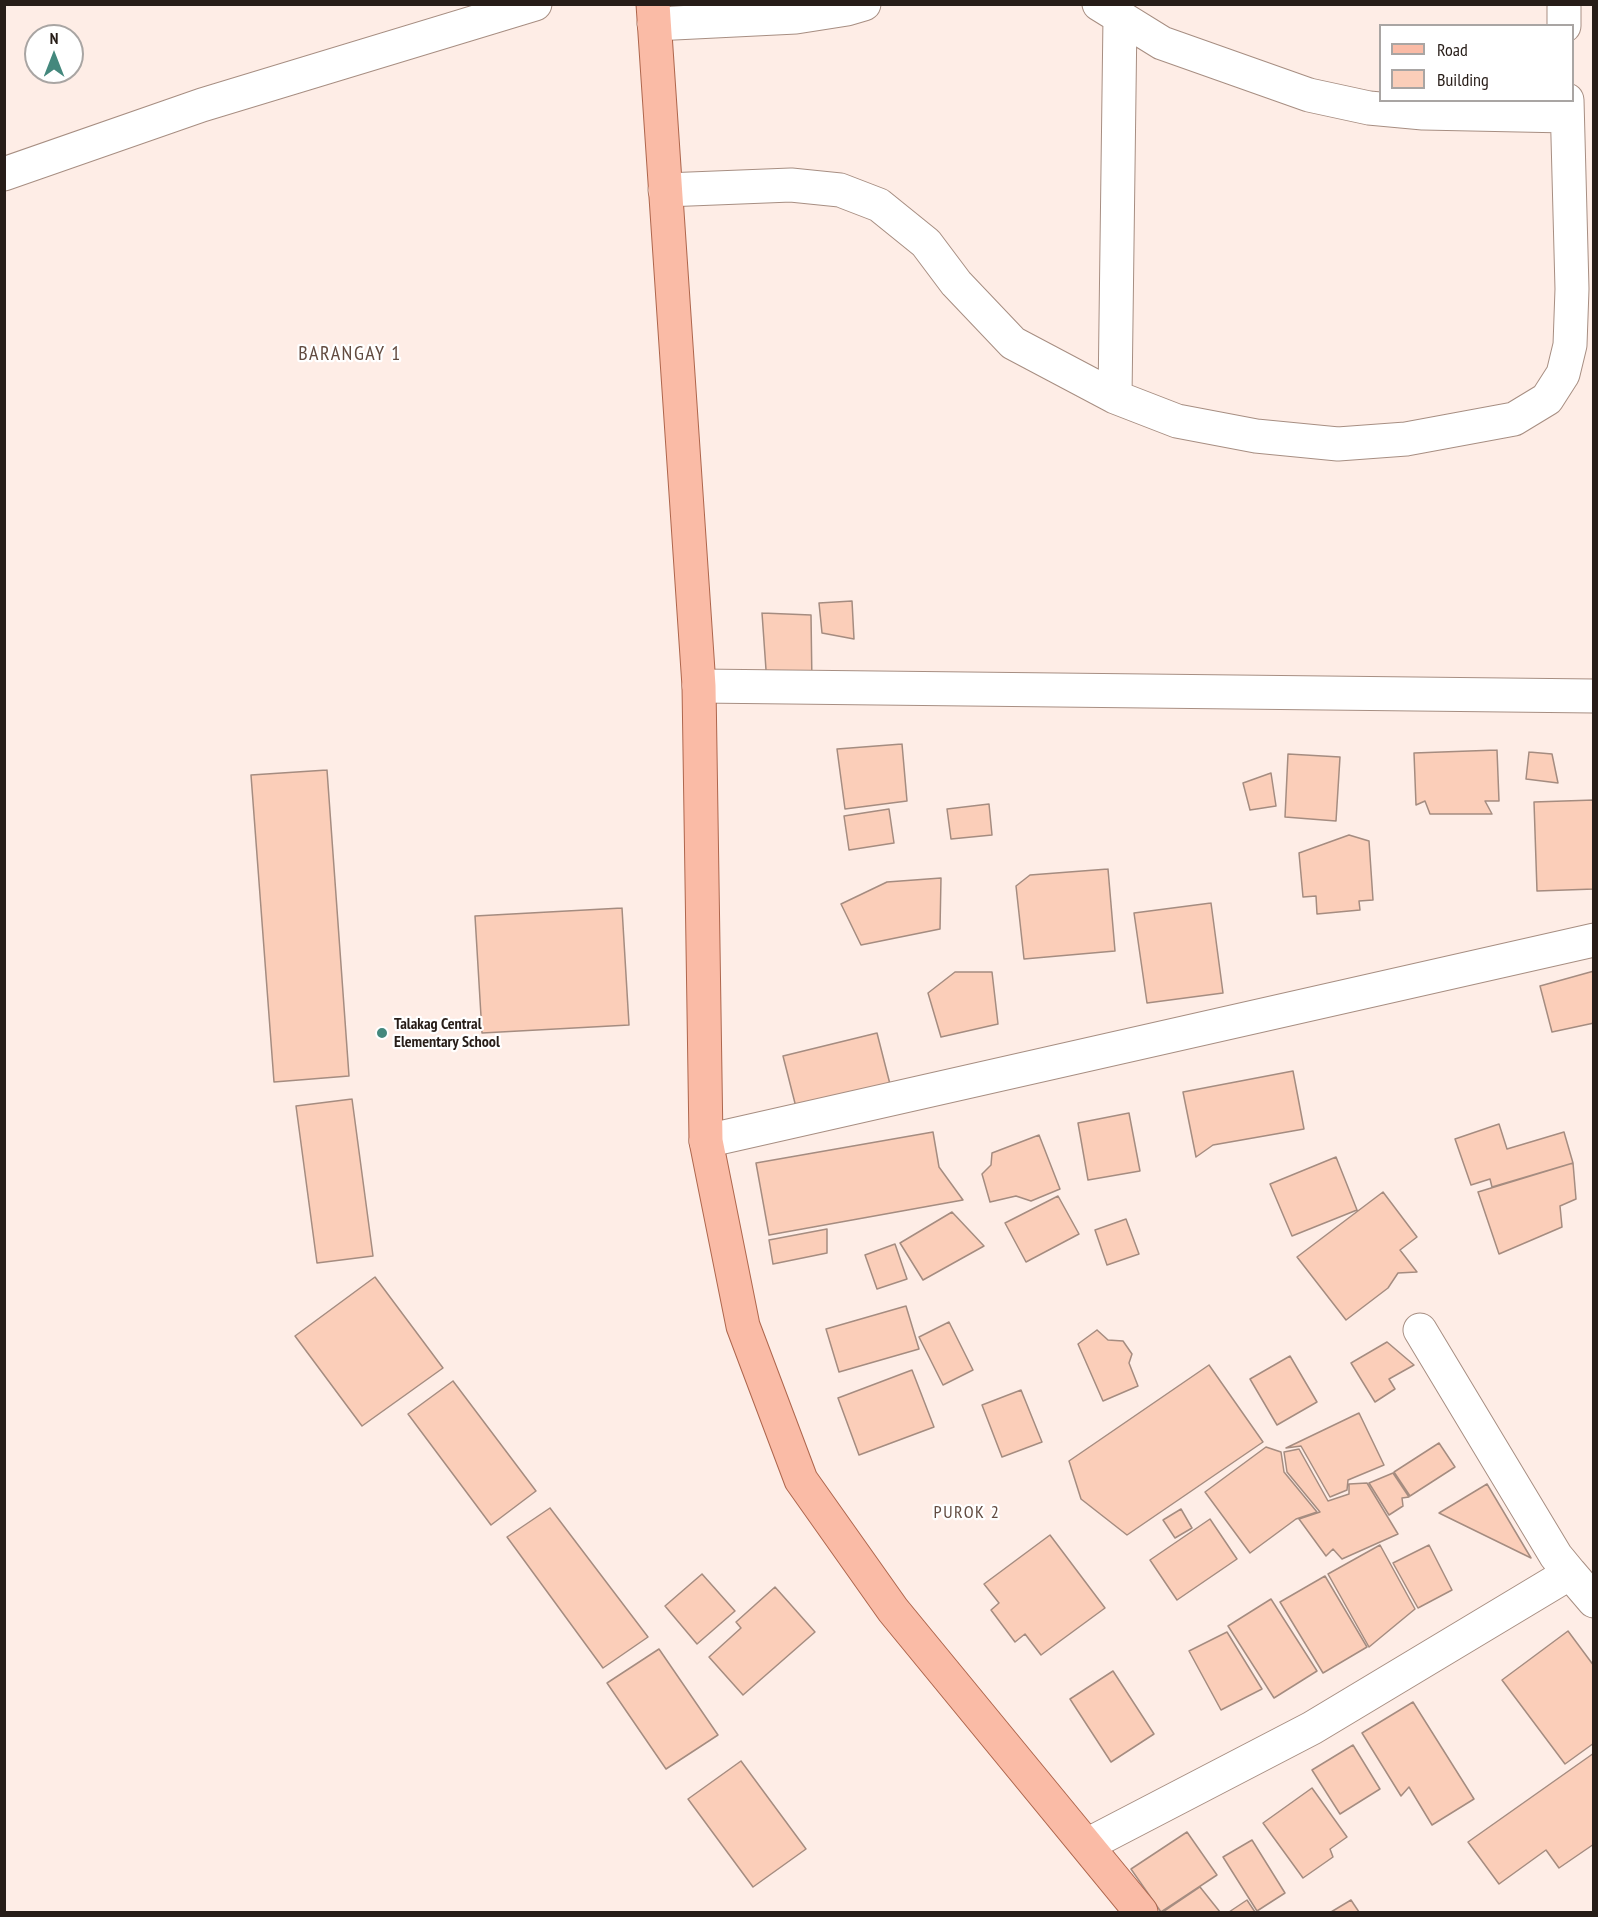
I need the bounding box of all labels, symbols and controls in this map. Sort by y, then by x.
north arrow [24,24,84,84]
legend [1379,24,1574,102]
text: N [50,28,58,48]
text: Road [1437,38,1468,61]
text: Building [1437,68,1489,91]
district label: BARANGAY 1 [298,342,402,366]
place label: Talakag Central Elementary School [394,1014,500,1052]
marker: Talakag Central Elementary School [375,1026,389,1040]
district label: PUROK 2 [934,1502,1000,1524]

